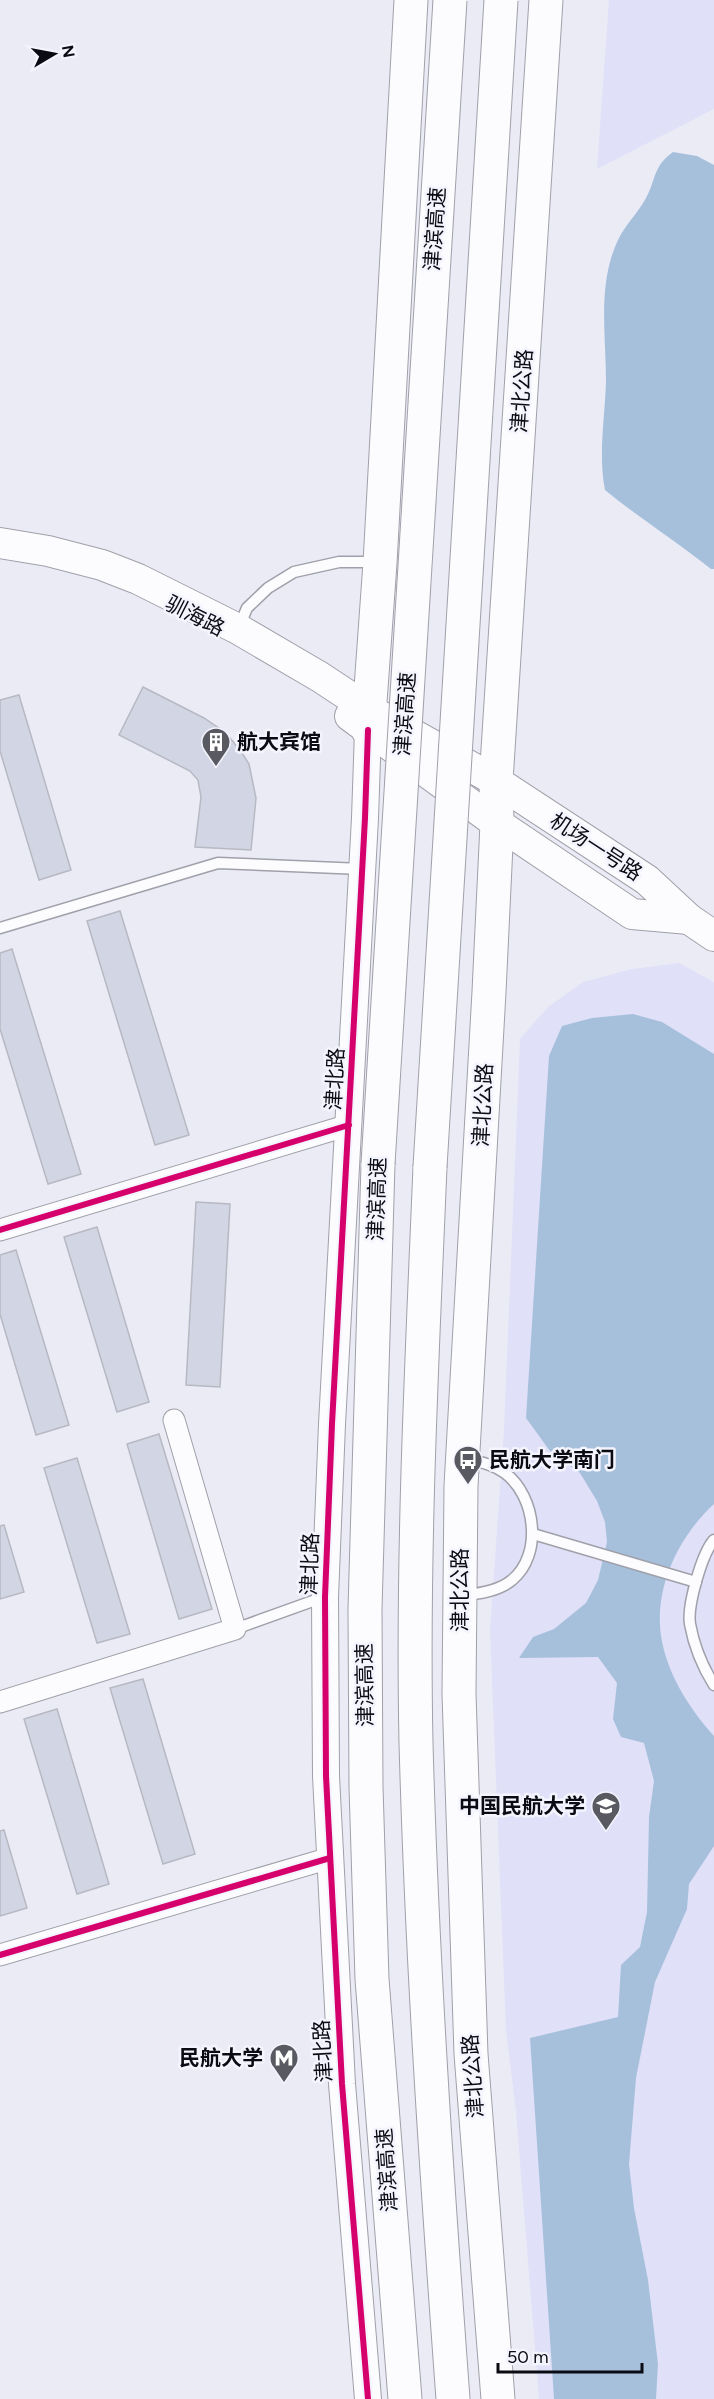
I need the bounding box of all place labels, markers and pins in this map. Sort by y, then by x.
building icon: 航大宾馆 [200,726,232,768]
place label: 航大宾馆 [237,729,321,754]
bus stop icon: 民航大学南门 [452,1444,484,1486]
place label: 民航大学南门 [489,1447,615,1472]
school or university icon: 中国民航大学 [590,1790,622,1832]
place label: 中国民航大学 [459,1793,585,1818]
metro station icon: 民航大学 [268,2042,300,2084]
place label: 民航大学 [179,2045,263,2070]

